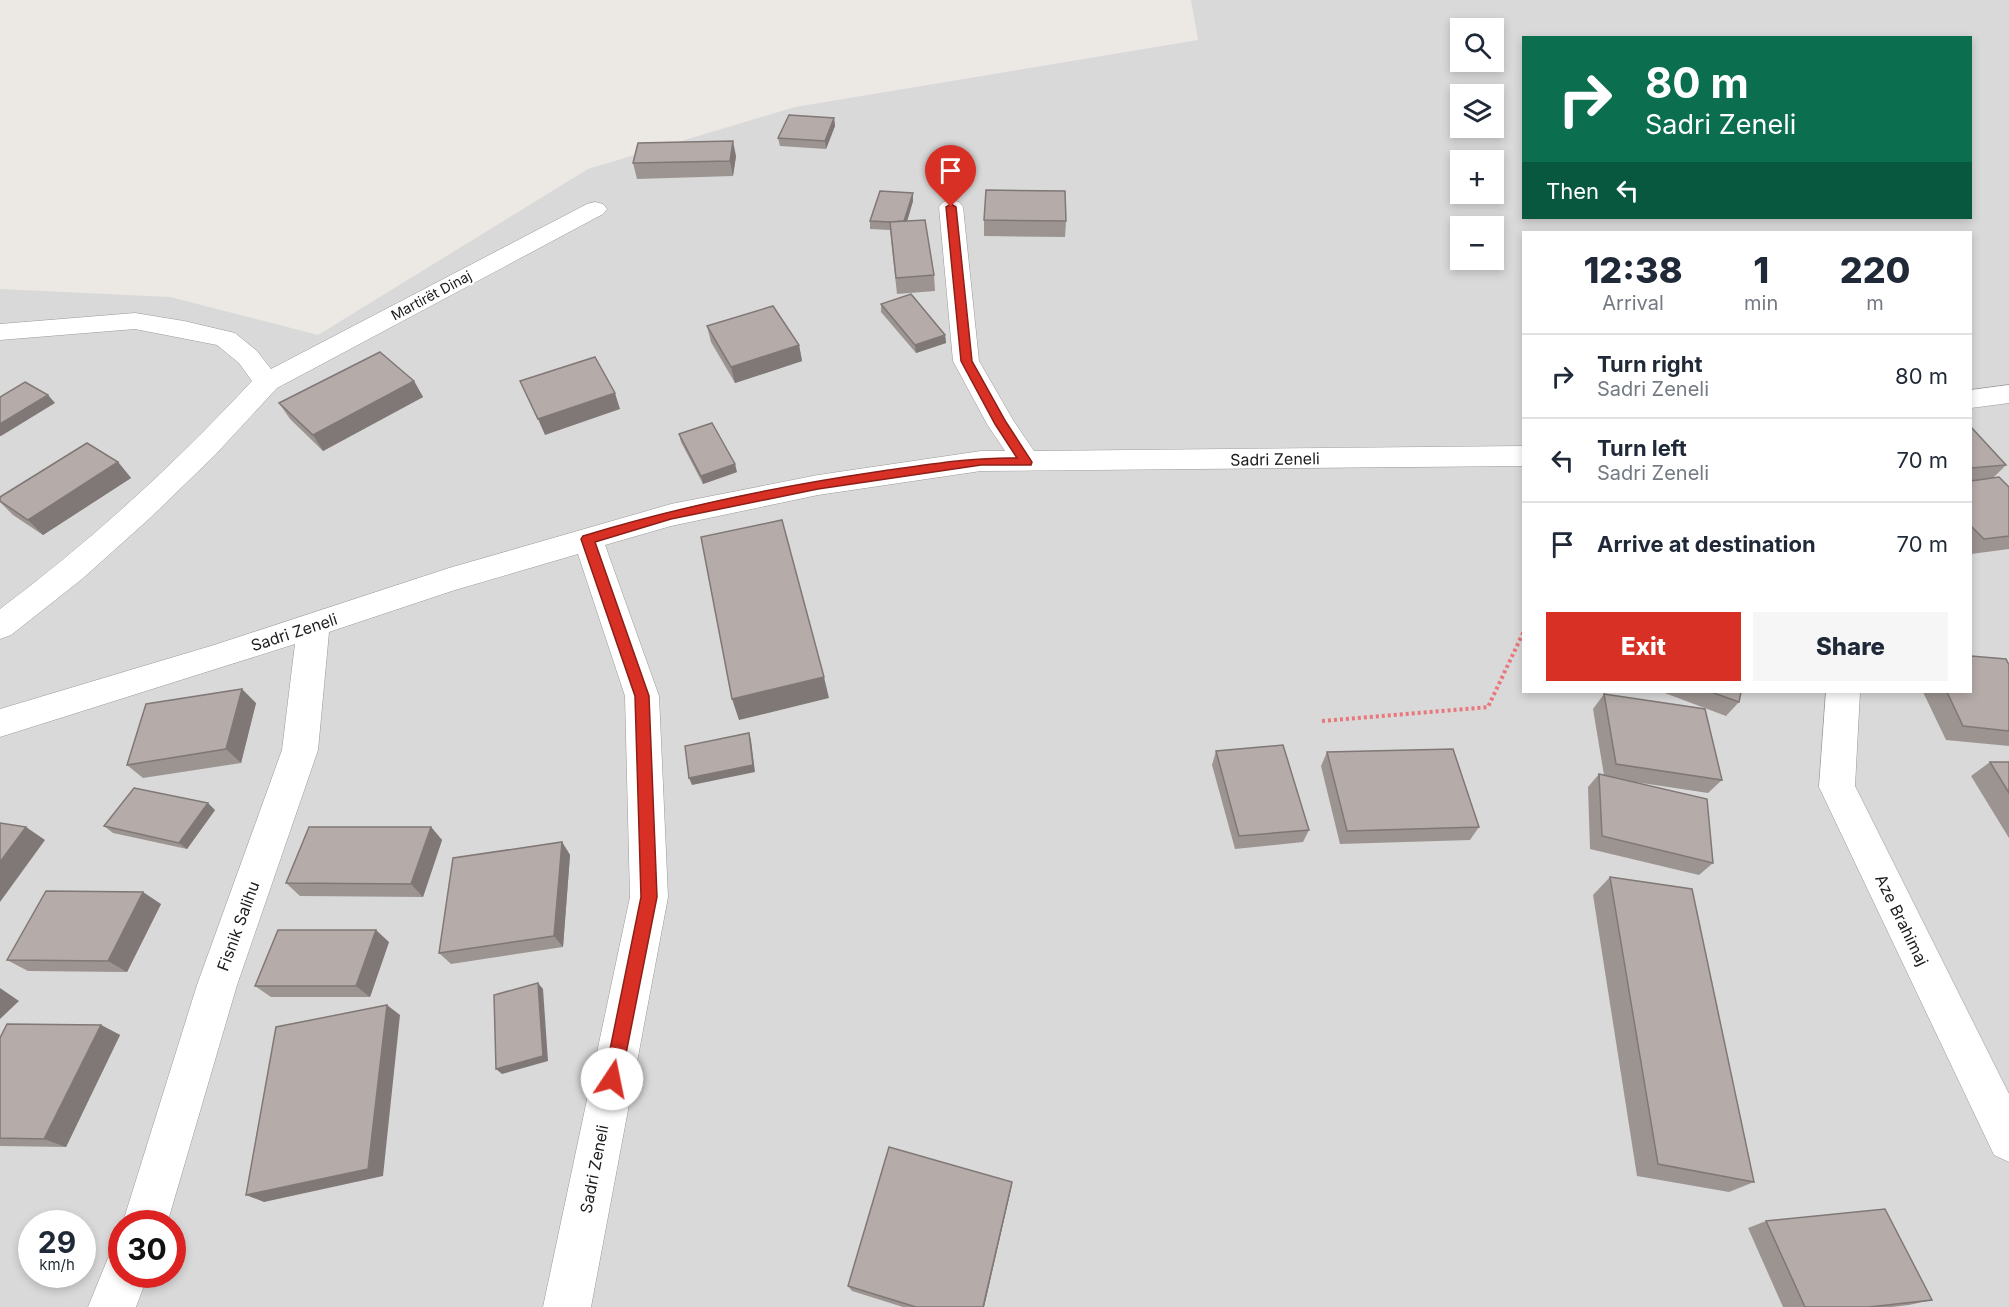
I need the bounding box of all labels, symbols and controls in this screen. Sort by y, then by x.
map controls [1450,18,1504,270]
button: search [1450,18,1504,72]
text: 80 m [1645,57,1749,108]
icon: right [1546,60,1624,138]
button: layers [1450,84,1504,138]
text: Sadri Zeneli [1645,108,1796,141]
pin [925,145,976,207]
button: + [1450,150,1504,204]
icon: arrive [934,154,967,187]
icon: left [1611,174,1644,207]
text: Then [1546,178,1599,204]
button: − [1450,216,1504,270]
text: 12:38 [1583,248,1683,292]
text: 1 [1753,248,1769,292]
text: 220 [1840,248,1911,292]
street label: Martirët Dinaj [388,267,474,323]
text: Arrival [1602,291,1664,315]
text: min [1744,291,1778,315]
text: m [1866,291,1884,315]
text: Turn right [1597,351,1703,377]
icon: right [1546,360,1579,393]
text: 80 m [1895,363,1948,389]
text: Sadri Zeneli [1597,377,1709,401]
text: Turn left [1597,435,1687,461]
icon: left [1546,444,1579,477]
text: 70 m [1897,447,1948,473]
street label: Sadri Zeneli [1230,448,1320,470]
text: Sadri Zeneli [1597,461,1709,485]
icon: arrive [1546,528,1579,561]
text: Arrive at destination [1597,531,1816,557]
text: 70 m [1897,531,1948,557]
street label: Sadri Zeneli [248,609,340,655]
button: Exit [1546,612,1741,681]
button: Share [1753,612,1948,681]
street label: Aze Brahimaj [1871,871,1933,969]
street label: Fisnik Salihu [212,878,264,974]
position arrow [580,1047,644,1111]
street label: Sadri Zeneli [576,1123,612,1215]
speed limit sign: 30 [108,1210,186,1288]
text: 29 [38,1224,76,1260]
text: km/h [39,1255,75,1274]

